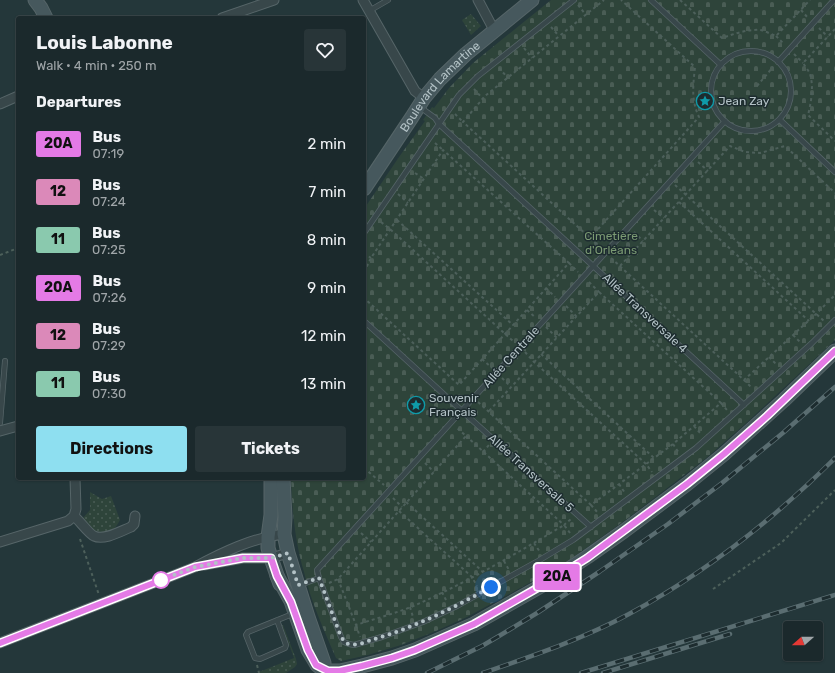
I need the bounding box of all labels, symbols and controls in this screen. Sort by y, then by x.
button: heart [304,29,346,71]
text: Louis Labonne [36,31,173,54]
street label: Boulevard Lamartine [397,38,483,135]
text: Walk · 4 min · 250 m [36,58,157,73]
place icon: Jean Zay [695,91,715,111]
text: Departures [36,93,121,111]
place label: Jean Zay [718,94,770,108]
text: Bus [93,128,121,146]
text: 20A [44,135,73,152]
text: 2 min [307,135,346,153]
text: 07:19 [93,146,124,161]
text: Bus [92,176,120,194]
text: 12 [50,183,66,200]
text: 7 min [309,183,346,201]
text: 07:24 [92,194,126,209]
text: Bus [92,224,120,242]
park label: Cimetière d'Orléans [584,229,638,257]
text: 11 [51,231,65,248]
text: 8 min [307,231,346,249]
text: 07:25 [92,242,126,257]
street label: Allée Transversale 4 [600,270,691,356]
text: Bus [93,272,121,290]
text: 20A [44,279,73,296]
text: 9 min [307,279,346,297]
text: 07:26 [93,290,126,305]
text: Bus [92,320,120,338]
street label: Allée Centrale [480,323,542,391]
text: 12 [50,327,66,344]
text: 12 min [301,327,346,345]
text: 07:29 [92,338,126,353]
text: Bus [92,368,120,386]
text: 11 [51,375,65,392]
text: 13 min [301,375,346,393]
text: 07:30 [92,386,126,401]
place label: Souvenir Français [429,391,479,419]
place icon: Souvenir Français [406,395,426,415]
button: Directions [36,426,187,472]
button: Tickets [195,426,346,472]
street label: Allée Transversale 5 [485,431,577,515]
line badge: 20A [534,564,580,590]
text: 20A [543,568,571,585]
unlabelled marker [152,571,170,589]
your location [481,577,501,597]
north arrow [783,621,823,661]
map controls [783,621,823,661]

